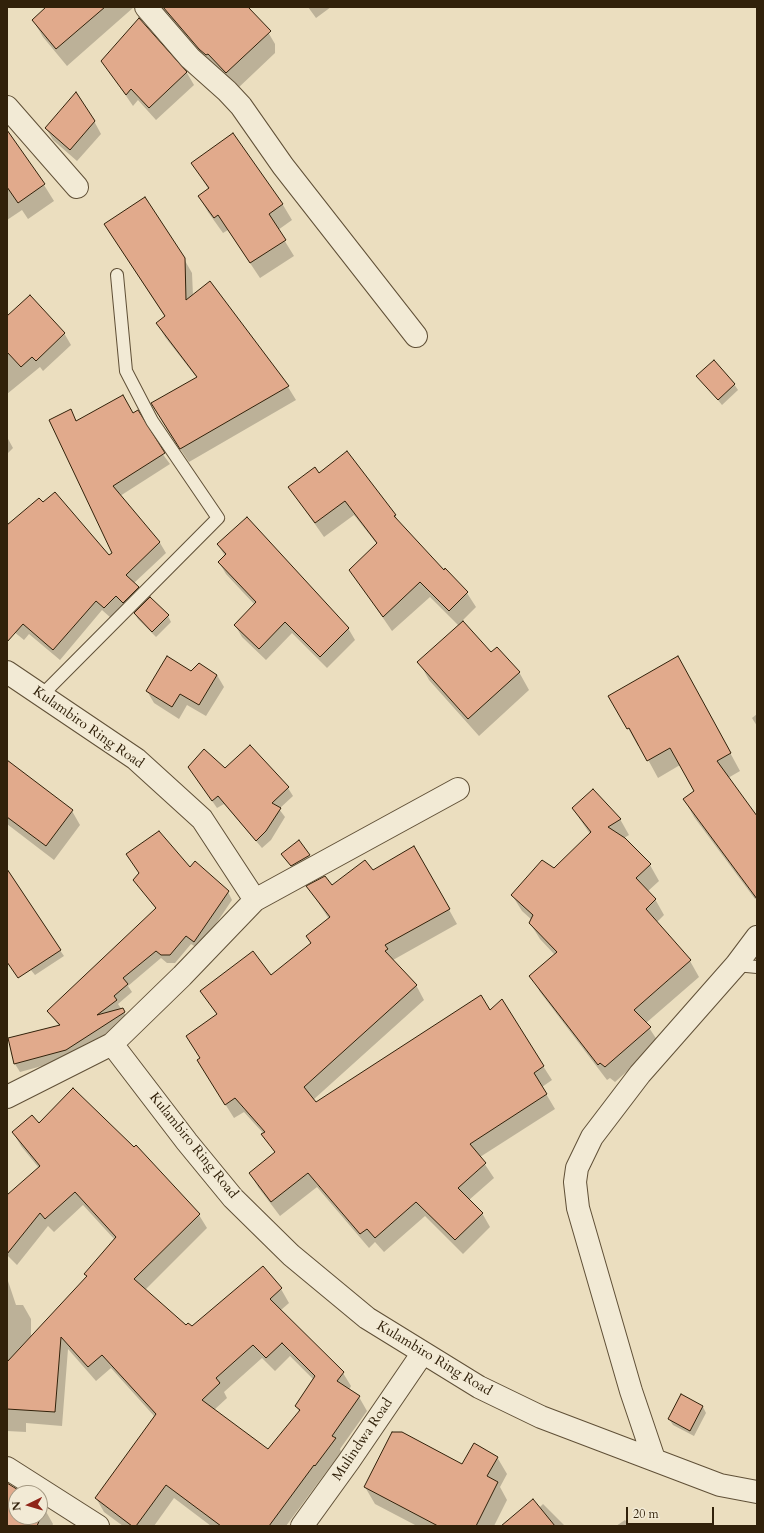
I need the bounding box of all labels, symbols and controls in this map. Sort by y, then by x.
street label: Kulambiro Ring Road [29,683,147,773]
street label: Kulambiro Ring Road [145,1090,241,1202]
street label: Kulambiro Ring Road [373,1318,495,1400]
street label: Mulindwa Road [329,1396,397,1484]
north arrow [8,1485,48,1525]
scale bar [628,1499,716,1525]
text: N [9,1501,24,1511]
text: 20 m [633,1506,659,1522]

